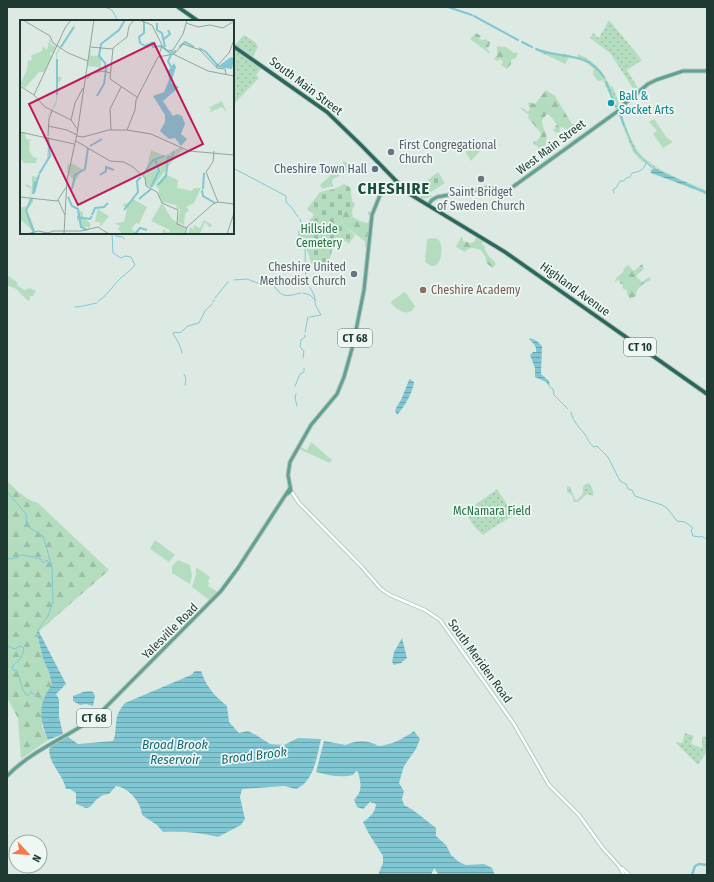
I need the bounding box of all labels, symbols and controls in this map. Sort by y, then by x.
inset map [20,20,234,234]
street label: South Main Street [267,54,345,118]
place label: Ball & Socket Arts [619,89,674,117]
marker: Ball & Socket Arts [606,98,616,108]
street label: West Main Street [514,116,588,177]
place label: First Congregational Church [399,138,497,166]
marker: First Congregational Church [386,147,396,157]
place label: Cheshire Town Hall [274,162,367,176]
marker: Cheshire Town Hall [370,164,380,174]
marker: Saint Bridget of Sweden Church [476,174,486,184]
district label: CHESHIRE [358,179,430,198]
place label: Saint Bridget of Sweden Church [437,185,525,213]
park label: Hillside Cemetery [296,222,343,250]
street label: Highland Avenue [537,259,613,319]
place label: Cheshire United Methodist Church [260,260,346,288]
marker: Cheshire United Methodist Church [349,269,359,279]
place label: Cheshire Academy [431,283,521,297]
marker: Cheshire Academy [418,285,428,295]
road number: CT 68 [338,329,372,347]
road number: CT 10 [624,338,656,356]
park label: McNamara Field [453,504,531,518]
street label: Yalesville Road [139,600,201,662]
street label: South Meriden Road [445,617,515,705]
road number: CT 68 [77,709,111,727]
water label: Broad Brook Reservoir [142,737,209,767]
water label: Broad Brook [220,744,288,767]
north arrow [8,834,48,874]
text: N [29,852,44,864]

